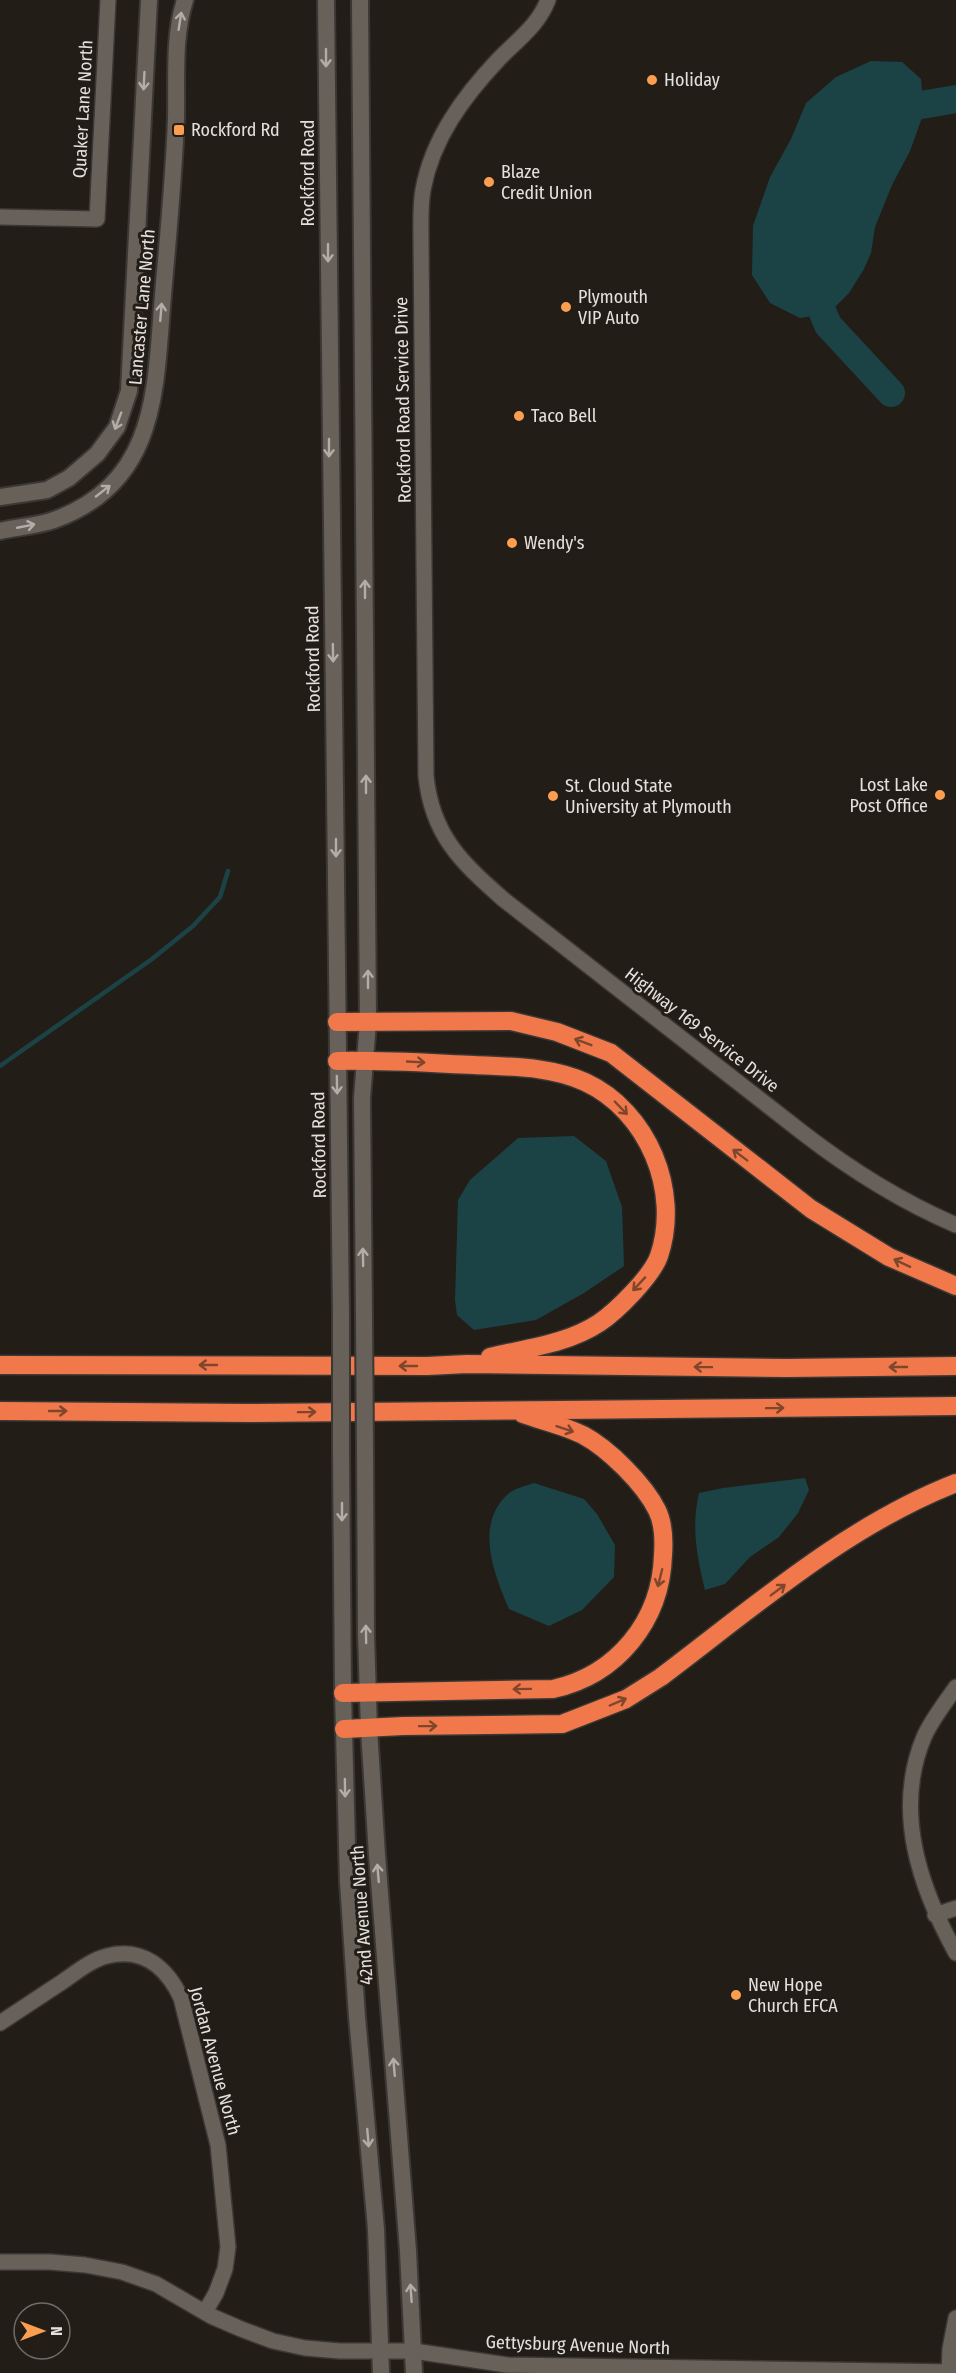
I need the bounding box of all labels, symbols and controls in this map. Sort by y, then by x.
one-way arrow [174,12,185,31]
street label: Quaker Lane North [68,39,98,179]
one-way arrow [320,48,332,68]
place label: Holiday [664,69,720,91]
one-way arrow [139,70,150,90]
marker: Holiday [645,73,659,87]
place label: Rockford Rd [191,119,280,141]
street label: Rockford Road [297,120,319,226]
marker: Rockford Rd [172,123,186,137]
place label: Blaze Credit Union [501,161,592,204]
marker: Blaze Credit Union [482,175,496,189]
street label: Lancaster Lane North [124,228,160,386]
one-way arrow [322,243,334,263]
place label: Plymouth VIP Auto [578,286,648,329]
street label: Rockford Road Service Drive [390,297,416,503]
marker: Plymouth VIP Auto [559,300,573,314]
one-way arrow [156,303,167,323]
place label: Taco Bell [531,405,597,427]
marker: Taco Bell [512,409,526,423]
one-way arrow [112,411,123,429]
one-way arrow [323,438,335,458]
one-way arrow [95,484,111,497]
one-way arrow [16,520,36,531]
place label: Wendy's [524,532,585,554]
marker: Wendy's [505,536,519,550]
one-way arrow [359,579,371,599]
street label: Rockford Road [301,605,325,713]
one-way arrow [327,643,338,663]
one-way arrow [360,774,372,794]
place label: Lost Lake Post Office [849,774,928,817]
place label: St. Cloud State University at Plymouth [565,775,732,818]
marker: Lost Lake Post Office [933,788,947,802]
marker: St. Cloud State University at Plymouth [546,789,560,803]
one-way arrow [331,838,342,858]
street label: Highway 169 Service Drive [620,963,784,1097]
one-way arrow [362,969,374,989]
one-way arrow [574,1036,593,1047]
one-way arrow [406,1057,426,1068]
one-way arrow [332,1075,343,1095]
street label: Rockford Road [307,1091,331,1199]
one-way arrow [614,1101,628,1116]
one-way arrow [733,1149,749,1161]
one-way arrow [357,1248,369,1268]
one-way arrow [894,1256,912,1268]
one-way arrow [632,1276,646,1291]
one-way arrow [199,1359,219,1371]
one-way arrow [399,1360,419,1372]
one-way arrow [693,1361,713,1373]
one-way arrow [888,1361,908,1373]
one-way arrow [765,1402,785,1414]
one-way arrow [48,1405,68,1417]
one-way arrow [296,1406,316,1418]
one-way arrow [555,1424,574,1435]
one-way arrow [336,1501,348,1521]
one-way arrow [653,1569,665,1588]
one-way arrow [769,1584,785,1596]
one-way arrow [360,1625,372,1645]
one-way arrow [512,1684,532,1695]
one-way arrow [609,1695,627,1707]
one-way arrow [417,1720,437,1732]
one-way arrow [340,1777,351,1797]
street label: 42nd Avenue North [346,1844,378,1986]
one-way arrow [372,1864,383,1884]
place label: New Hope Church EFCA [748,1974,838,2017]
street label: Jordan Avenue North [185,1984,245,2138]
marker: New Hope Church EFCA [729,1988,743,2002]
one-way arrow [388,2058,399,2078]
one-way arrow [363,2127,374,2147]
one-way arrow [405,2283,416,2303]
north arrow [12,2301,72,2361]
text: N [47,2326,66,2336]
street label: Gettysburg Avenue North [485,2331,671,2359]

